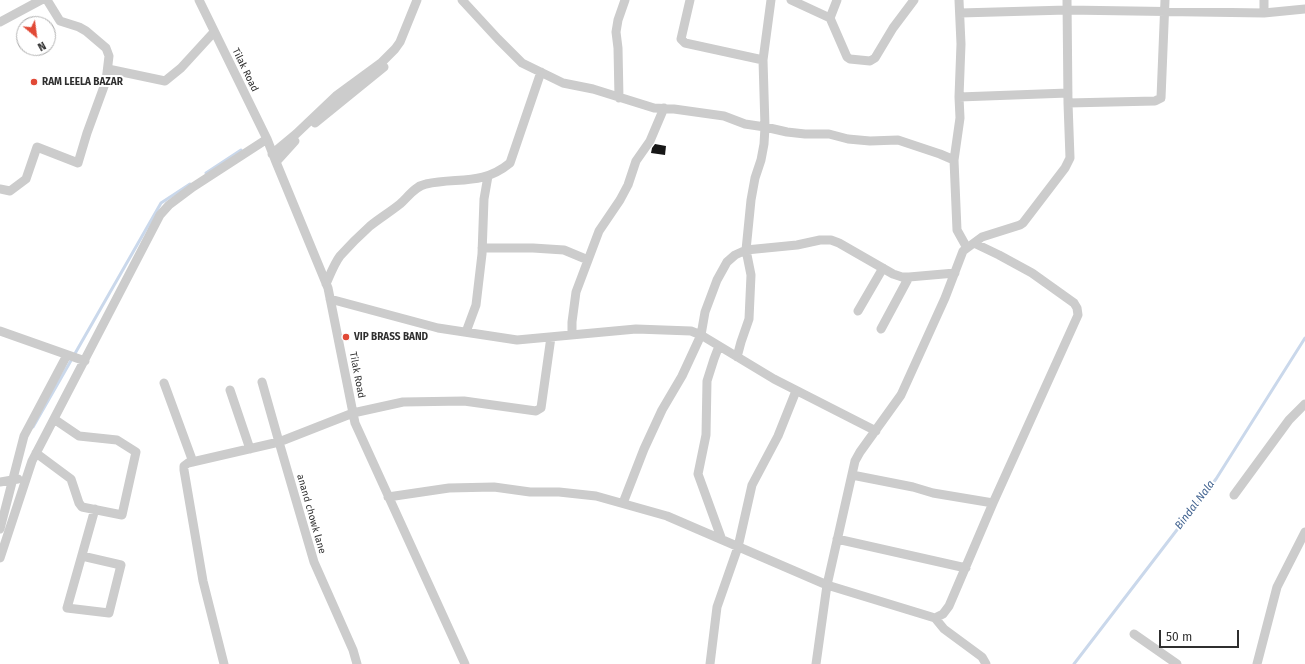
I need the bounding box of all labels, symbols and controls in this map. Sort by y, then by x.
north arrow [16,16,56,56]
text: N [35,39,48,54]
street label: Tilak Road [229,46,261,94]
place label: RAM LEELA BAZAR [42,76,123,88]
marker: RAM LEELA BAZAR [29,77,39,87]
place label: VIP BRASS BAND [354,331,428,343]
marker: VIP BRASS BAND [341,332,351,342]
street label: Tilak Road [347,351,367,399]
street label: anand chowk lane [294,473,328,555]
water label: Bindal Nala [1172,478,1218,532]
scale bar [1161,622,1241,648]
text: 50 m [1166,630,1192,644]

